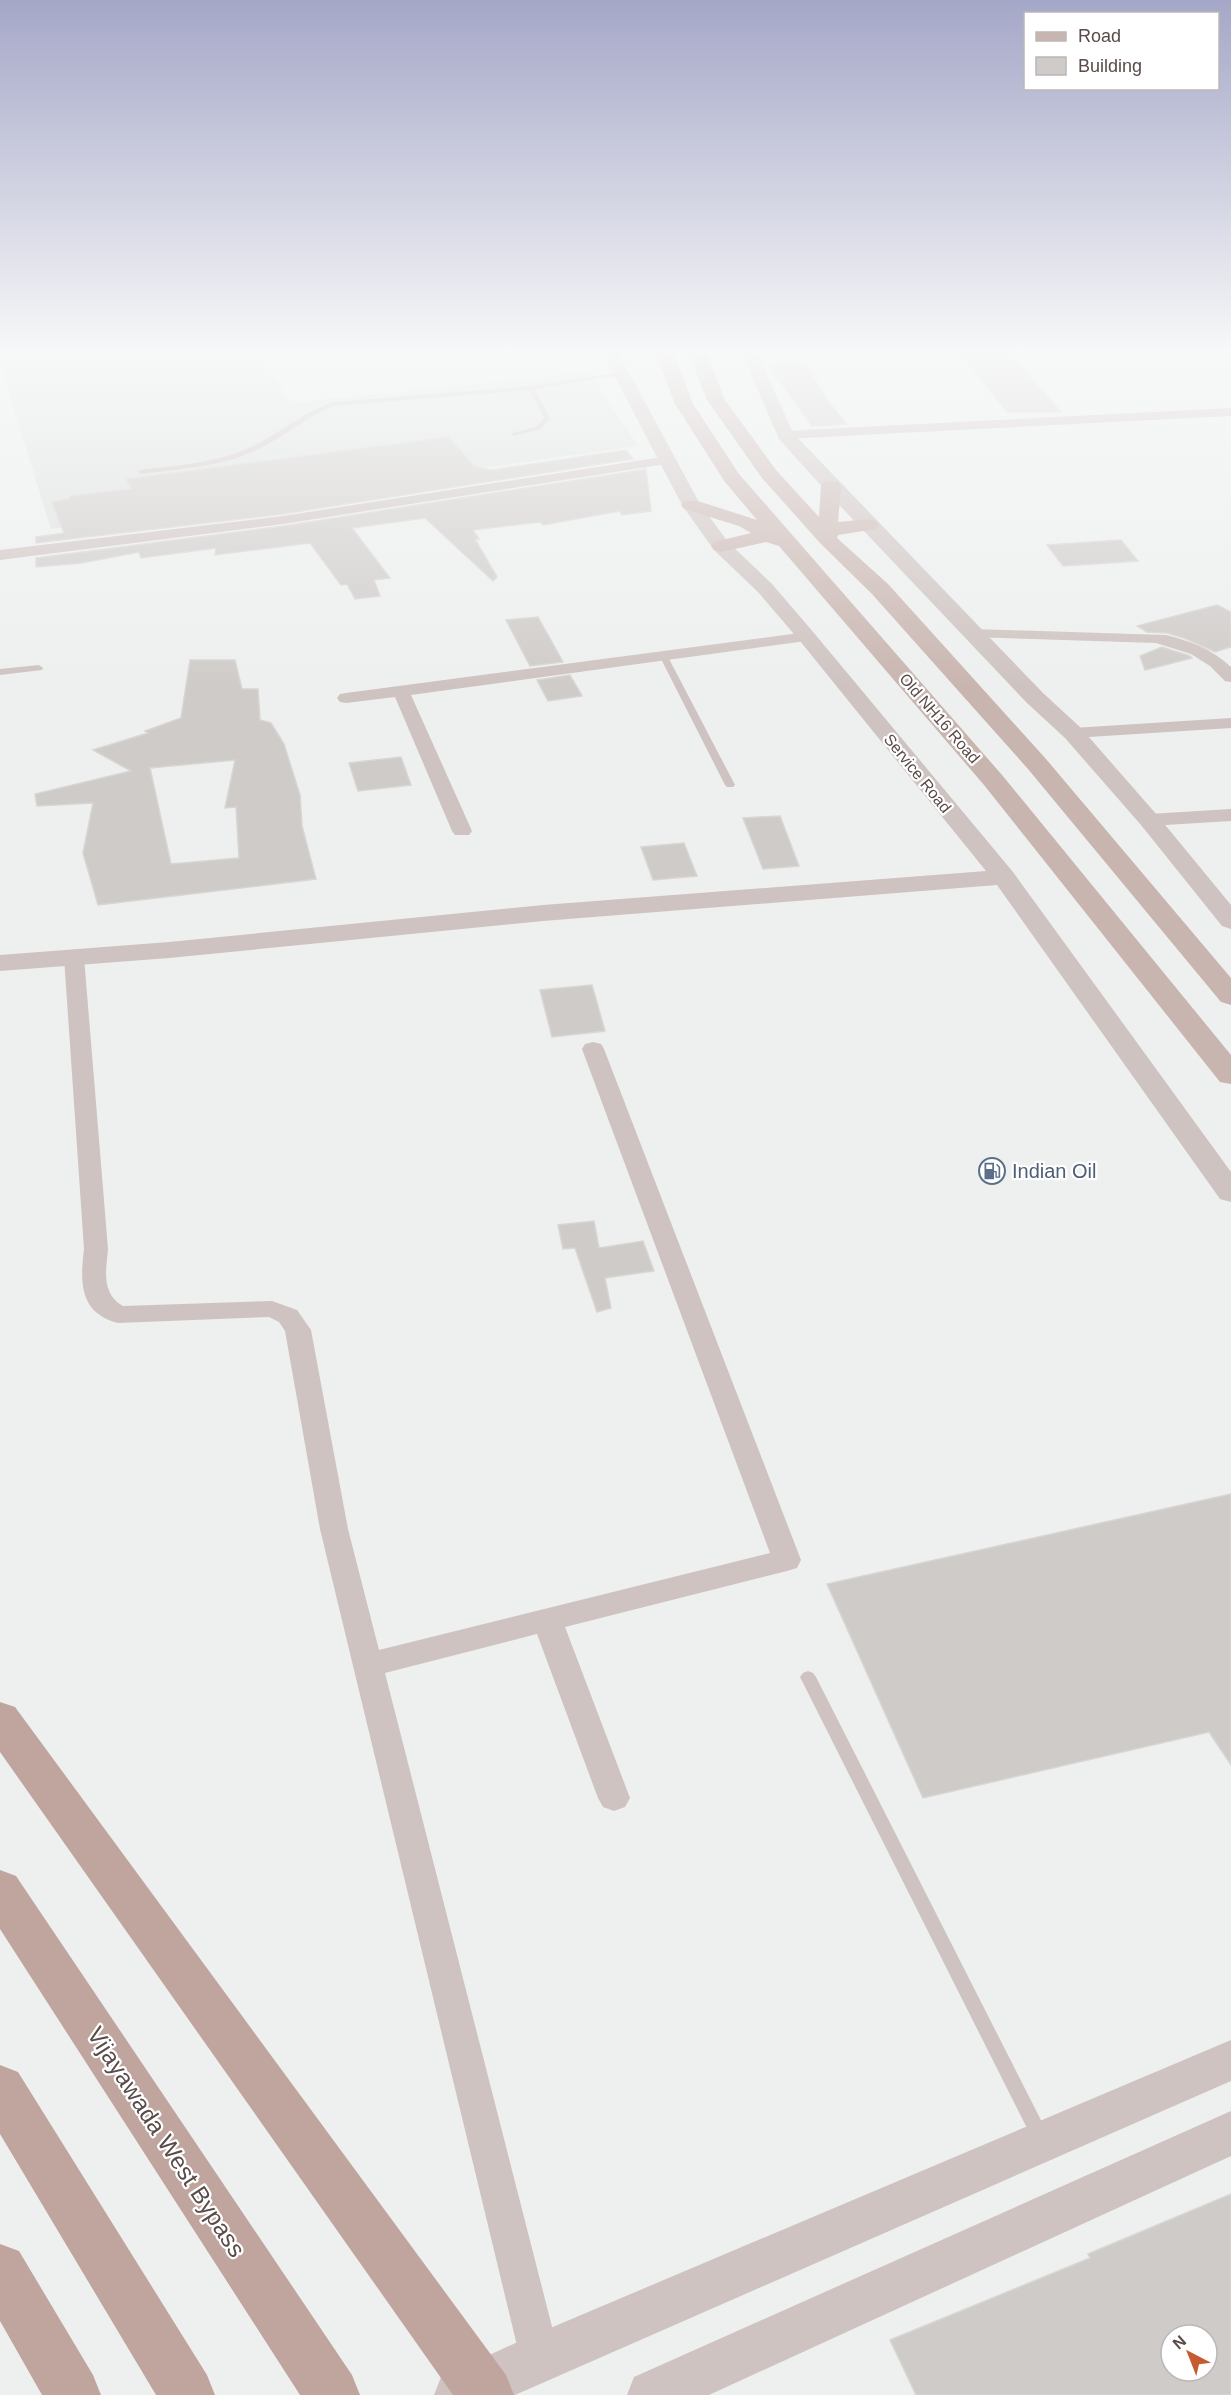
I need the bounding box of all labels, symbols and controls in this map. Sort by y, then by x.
legend [1024,12,1219,90]
text: Road [1078,26,1121,46]
text: Building [1078,56,1142,76]
street label: Old NH16 Road [896,670,983,767]
street label: Service Road [881,731,954,816]
fuel station icon: Indian Oil [977,1156,1007,1186]
place label: Indian Oil [1012,1160,1097,1182]
street label: Vijayawada West Bypass [82,2022,251,2262]
north arrow [1159,2323,1219,2383]
text: N [1169,2332,1189,2352]

